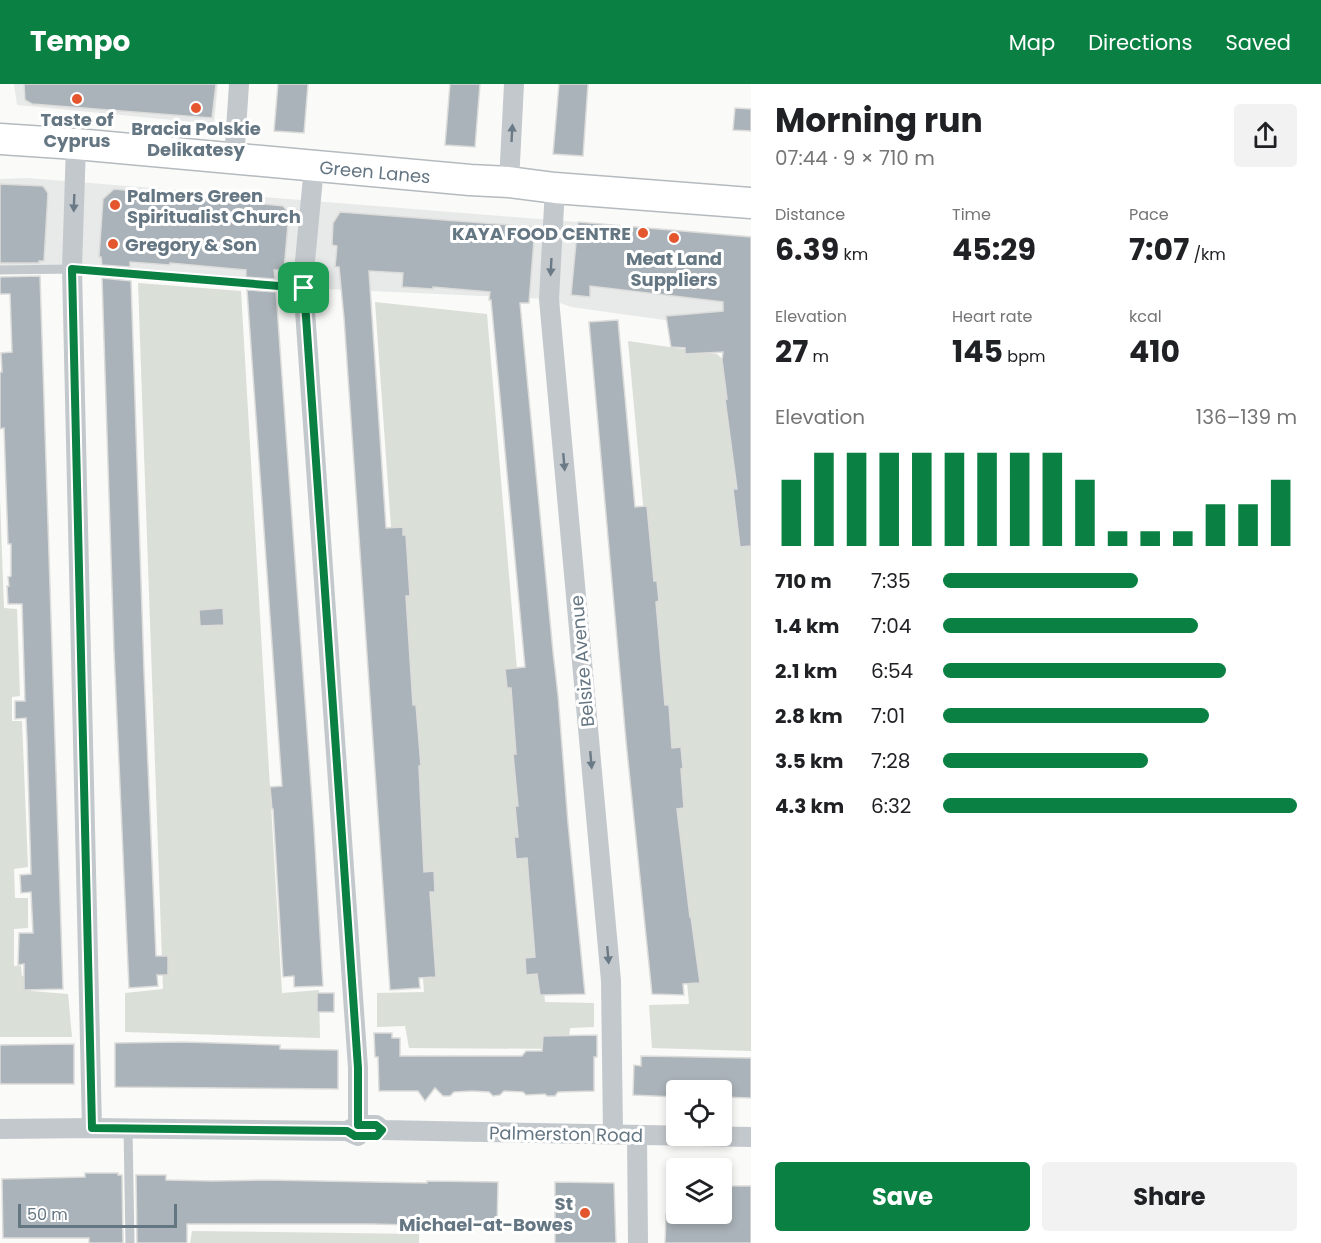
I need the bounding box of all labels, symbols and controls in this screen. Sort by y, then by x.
text: Tempo [30,22,130,61]
text: Map [1009,28,1055,57]
text: Directions [1088,28,1192,57]
text: Saved [1225,28,1291,57]
marker: Taste of Cyprus [70,92,84,106]
text: Morning run [775,97,983,144]
marker: Bracia Polskie Delikatesy [189,101,203,115]
button: share [1234,104,1297,167]
place label: Taste of Cyprus [40,107,114,153]
place label: Bracia Polskie Delikatesy [131,116,261,162]
one-way arrow [507,124,516,143]
text: 07:44 · 9 × 710 m [775,144,935,172]
street label: Green Lanes [318,155,432,189]
place label: Palmers Green Spiritualist Church [127,183,301,229]
one-way arrow [69,193,78,212]
marker: Palmers Green Spiritualist Church [108,198,122,212]
text: Distance [775,203,845,226]
text: Time [952,203,991,226]
text: Pace [1129,203,1169,226]
place label: KAYA FOOD CENTRE [452,221,631,246]
marker: KAYA FOOD CENTRE [636,226,650,240]
text: 6.39 [775,228,839,271]
text: 45:29 [952,228,1036,271]
text: 7:07 [1129,228,1189,271]
marker: Meat Land Suppliers [667,231,681,245]
place label: Gregory & Son [125,232,257,257]
marker: Gregory & Son [106,237,120,251]
text: km [839,243,868,266]
text: /km [1189,243,1226,266]
place label: Meat Land Suppliers [626,246,722,292]
one-way arrow [547,258,556,277]
pin [278,262,329,313]
icon: arrive [287,271,320,304]
text: Elevation [775,305,847,328]
text: Heart rate [952,305,1032,328]
text: kcal [1129,305,1162,328]
text: 27 [775,330,808,373]
text: 145 [952,330,1003,373]
text: 410 [1129,330,1180,373]
text: m [808,345,829,368]
text: bpm [1003,345,1045,368]
text: Elevation [775,403,865,431]
text: 136–139 m [1196,403,1297,431]
one-way arrow [559,452,569,471]
text: 710 m [775,567,832,595]
text: 7:35 [871,567,911,595]
street label: Belsize Avenue [564,594,600,728]
text: 1.4 km [775,612,839,640]
text: 7:04 [871,612,911,640]
text: 2.1 km [775,657,837,685]
text: 6:54 [871,657,913,685]
text: 2.8 km [775,702,843,730]
text: 7:01 [871,702,905,730]
text: 3.5 km [775,747,844,775]
text: 7:28 [871,747,910,775]
one-way arrow [586,751,596,770]
text: 4.3 km [775,792,844,820]
text: 6:32 [871,792,911,820]
one-way arrow [603,945,613,964]
map controls [666,1080,732,1224]
button: locate [666,1080,732,1146]
street label: Palmerston Road [489,1120,643,1148]
button: layers [666,1158,732,1224]
button: Save [775,1162,1030,1231]
button: Share [1042,1162,1297,1231]
place label: St Michael-at-Bowes [399,1191,573,1237]
scale bar [18,1201,177,1228]
text: 50 m [27,1203,68,1226]
marker: St Michael-at-Bowes [578,1206,592,1220]

